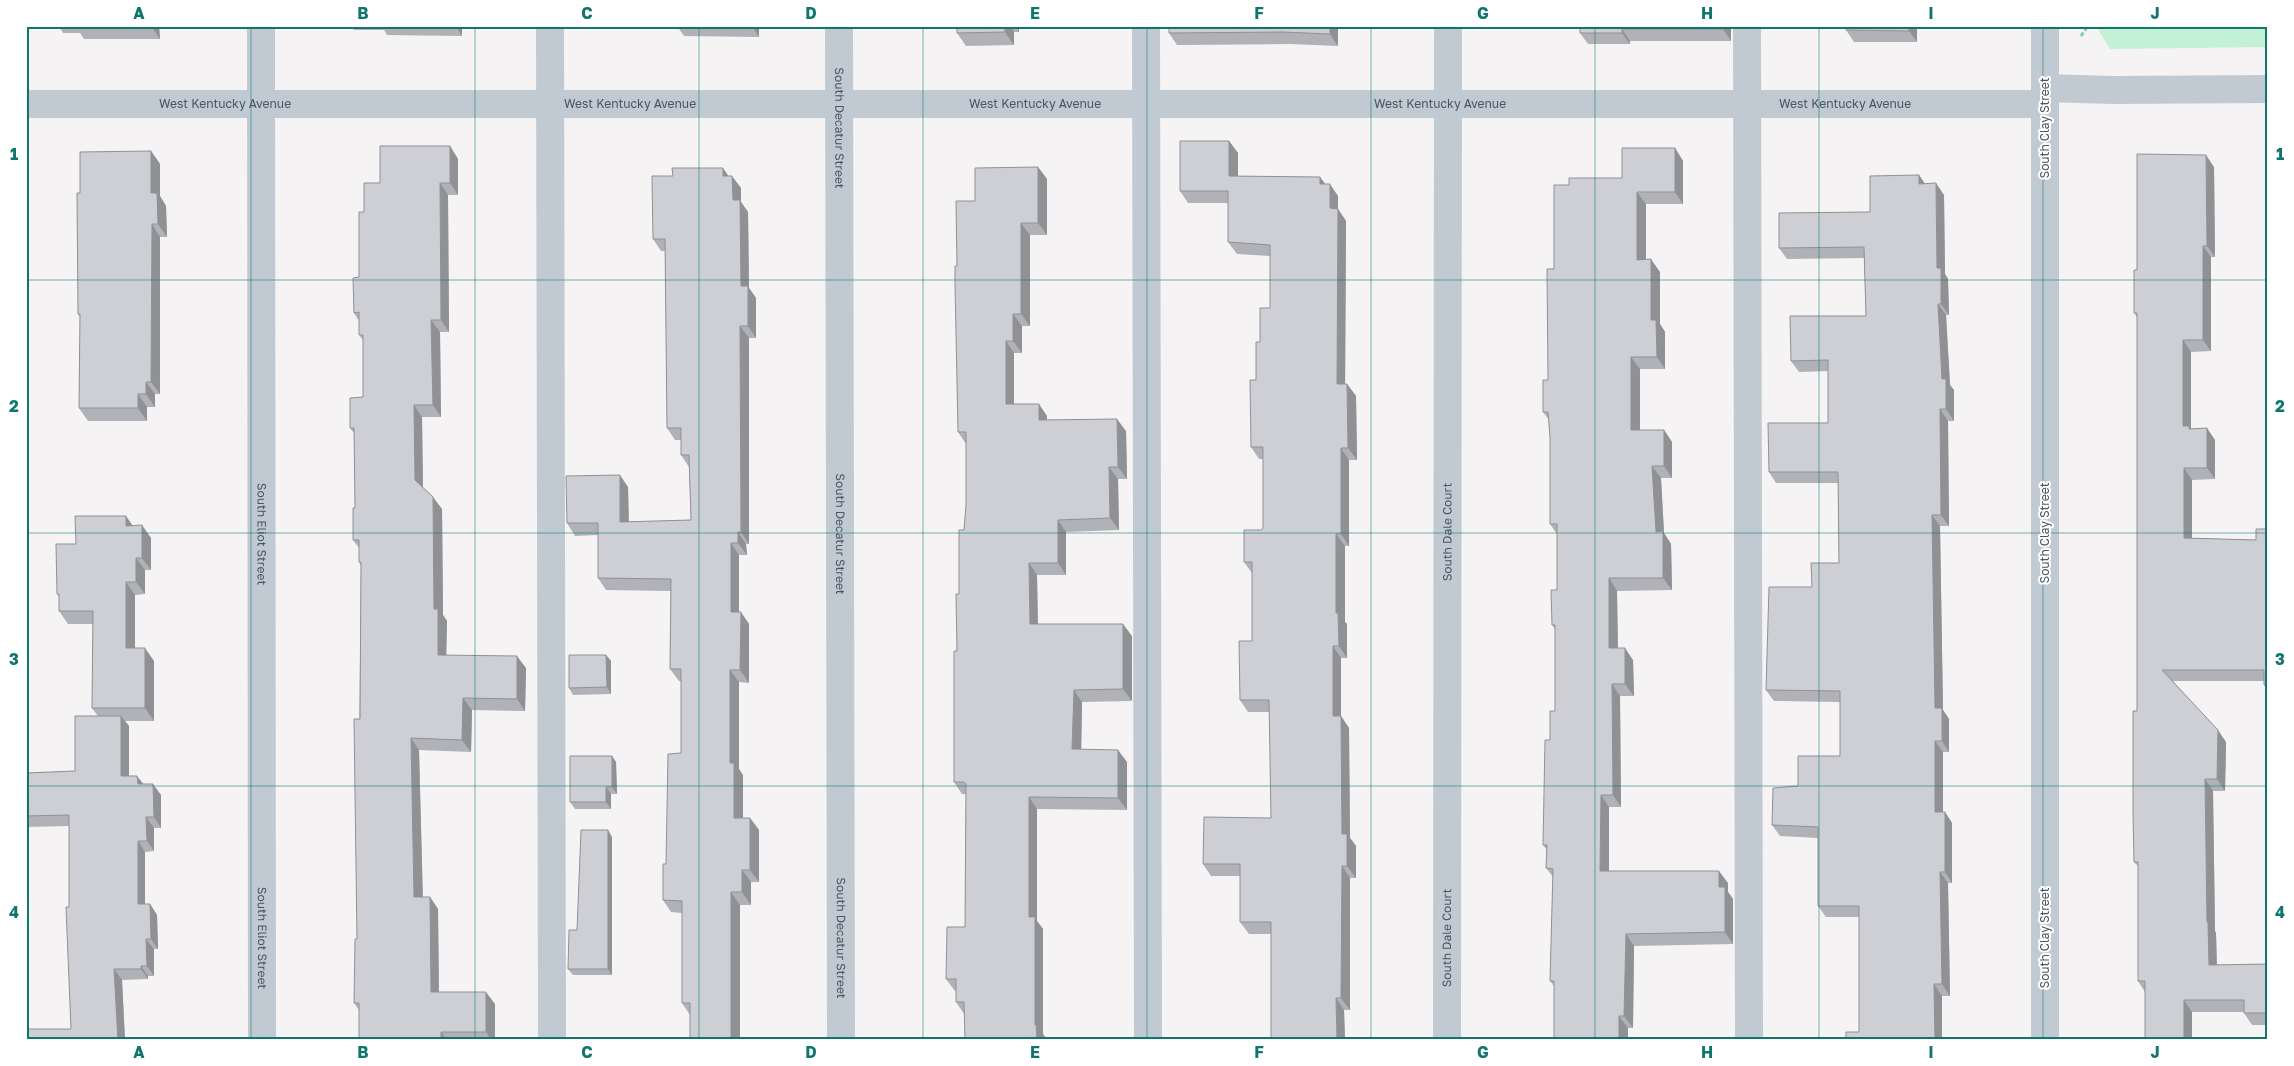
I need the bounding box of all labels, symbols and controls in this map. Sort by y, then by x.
text: A [133,3,145,23]
text: B [357,3,369,23]
text: C [581,3,593,23]
text: D [805,3,817,23]
text: E [1030,3,1040,23]
text: F [1254,3,1264,23]
text: G [1477,3,1489,23]
text: H [1701,3,1713,23]
text: I [1928,3,1934,23]
text: J [2150,3,2160,23]
street label: South Decatur Street [832,67,847,189]
street label: South Clay Street [2037,77,2052,179]
street label: West Kentucky Avenue [159,96,291,111]
street label: West Kentucky Avenue [564,96,696,111]
street label: West Kentucky Avenue [969,96,1101,111]
street label: West Kentucky Avenue [1374,96,1506,111]
street label: West Kentucky Avenue [1779,96,1911,111]
text: 1 [10,144,18,164]
text: 1 [2276,144,2284,164]
text: 2 [9,396,19,416]
text: 2 [2275,396,2285,416]
street label: South Decatur Street [833,473,848,595]
street label: South Dale Court [1439,482,1455,581]
street label: South Clay Street [2037,482,2052,584]
street label: South Eliot Street [254,483,270,585]
text: 3 [9,649,19,669]
text: 3 [2275,649,2285,669]
street label: South Decatur Street [834,877,849,999]
street label: South Eliot Street [255,887,270,989]
street label: South Clay Street [2037,887,2052,989]
street label: South Dale Court [1439,888,1454,987]
text: 4 [9,902,19,922]
text: 4 [2275,902,2285,922]
text: A [133,1042,145,1062]
text: B [357,1042,369,1062]
text: C [581,1042,593,1062]
text: D [805,1042,817,1062]
text: E [1030,1042,1040,1062]
text: F [1254,1042,1264,1062]
text: G [1477,1042,1489,1062]
text: H [1701,1042,1713,1062]
text: I [1928,1042,1934,1062]
text: J [2150,1042,2160,1062]

